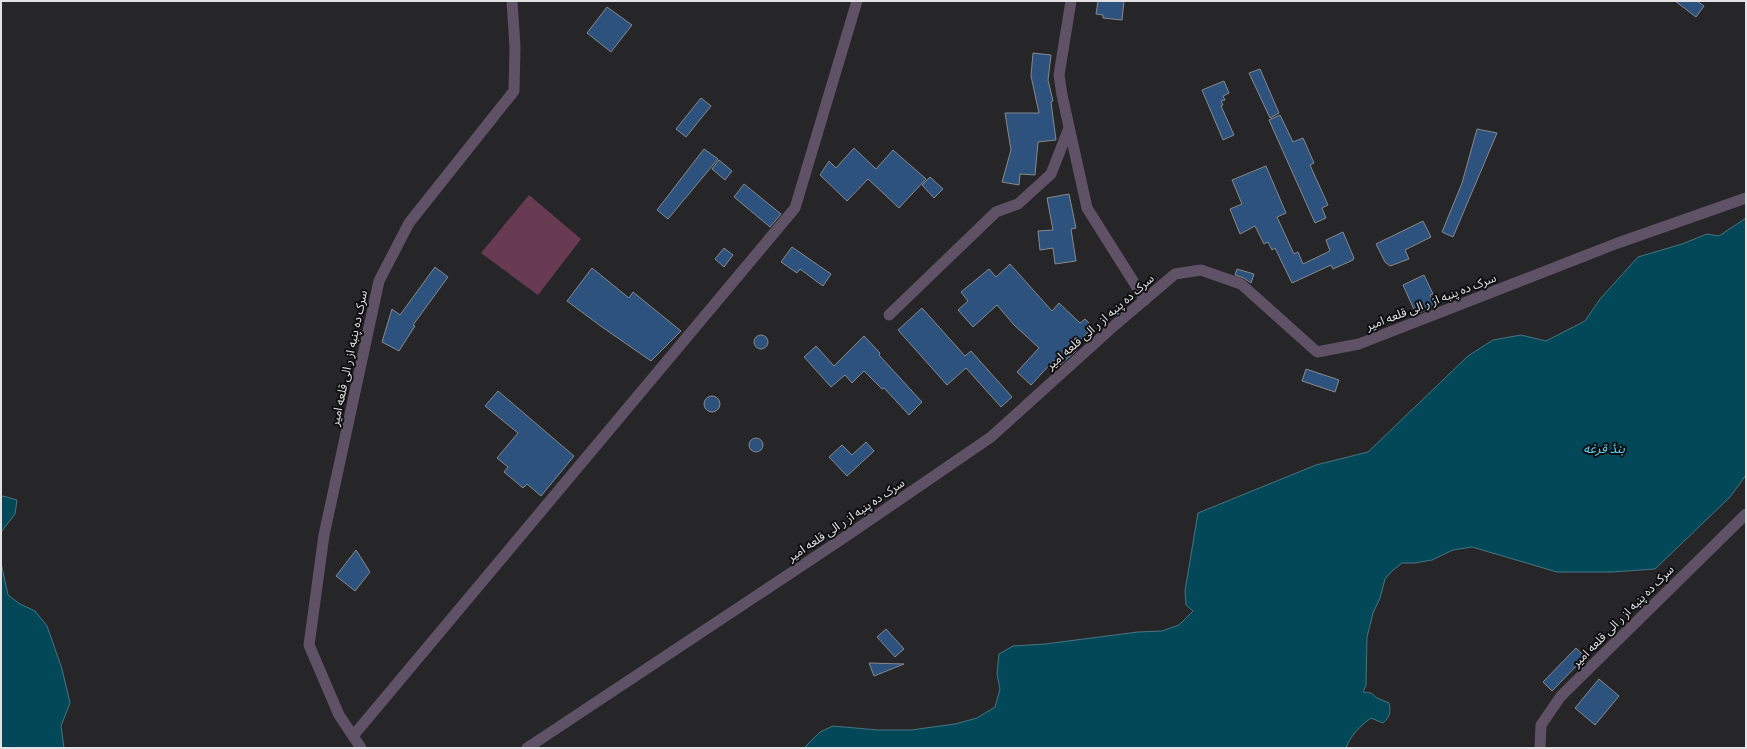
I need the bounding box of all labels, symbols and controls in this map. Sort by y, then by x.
street label: سرک ده پنبه از ر الی قلعه امیر [1363,270,1498,335]
street label: سرک ده پنبه از ر الی قلعه امیر [1042,271,1157,374]
street label: سرک ده پنبه از ر الی قلعه امیر [327,289,371,428]
water label: بندٔ قرغه [1583,440,1625,457]
street label: سرک ده پنبه از ر الی قلعه امیر [783,475,908,566]
street label: سرک ده پنبه از ر الی قلعه امیر [1568,561,1678,671]

